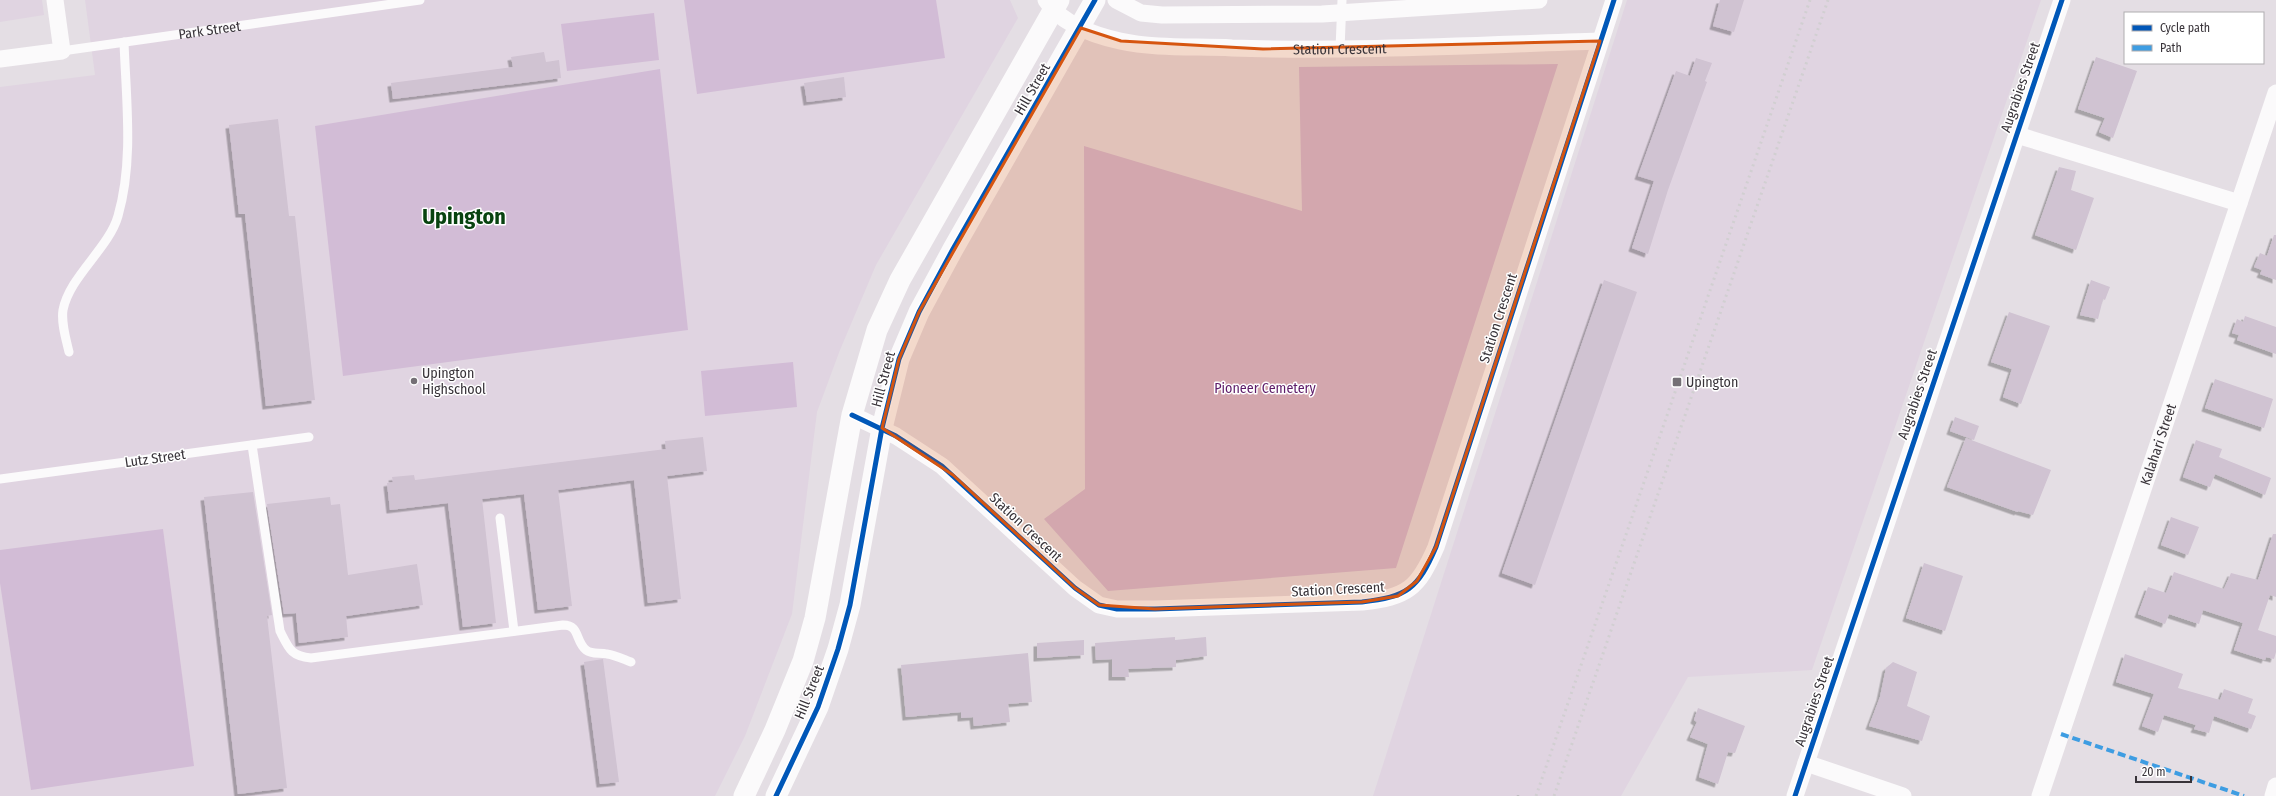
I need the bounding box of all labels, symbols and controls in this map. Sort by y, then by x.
legend [2124,12,2264,64]
street label: Park Street [177,18,242,43]
text: Cycle path [2160,21,2210,35]
street label: Augrabies Street [1997,39,2044,134]
street label: Station Crescent [1293,40,1387,58]
text: Path [2160,41,2182,55]
street label: Hill Street [1011,60,1054,118]
district label: Upington [422,203,506,230]
street label: Station Crescent [1476,271,1521,365]
street label: Augrabies Street [1894,346,1941,441]
street label: Hill Street [868,349,899,409]
place label: Upington Highschool [422,365,486,398]
place label: Upington [1686,374,1738,391]
marker: Upington Highschool [409,376,419,386]
marker: Upington [1671,376,1683,388]
park label: Pioneer Cemetery [1214,380,1316,397]
street label: Kalahari Street [2137,401,2180,487]
street label: Lutz Street [124,446,187,471]
street label: Station Crescent [986,489,1066,566]
street label: Station Crescent [1291,579,1385,600]
street label: Augrabies Street [1791,653,1838,748]
street label: Hill Street [791,662,828,722]
scale bar [2136,758,2191,784]
text: 20 m [2142,765,2166,779]

